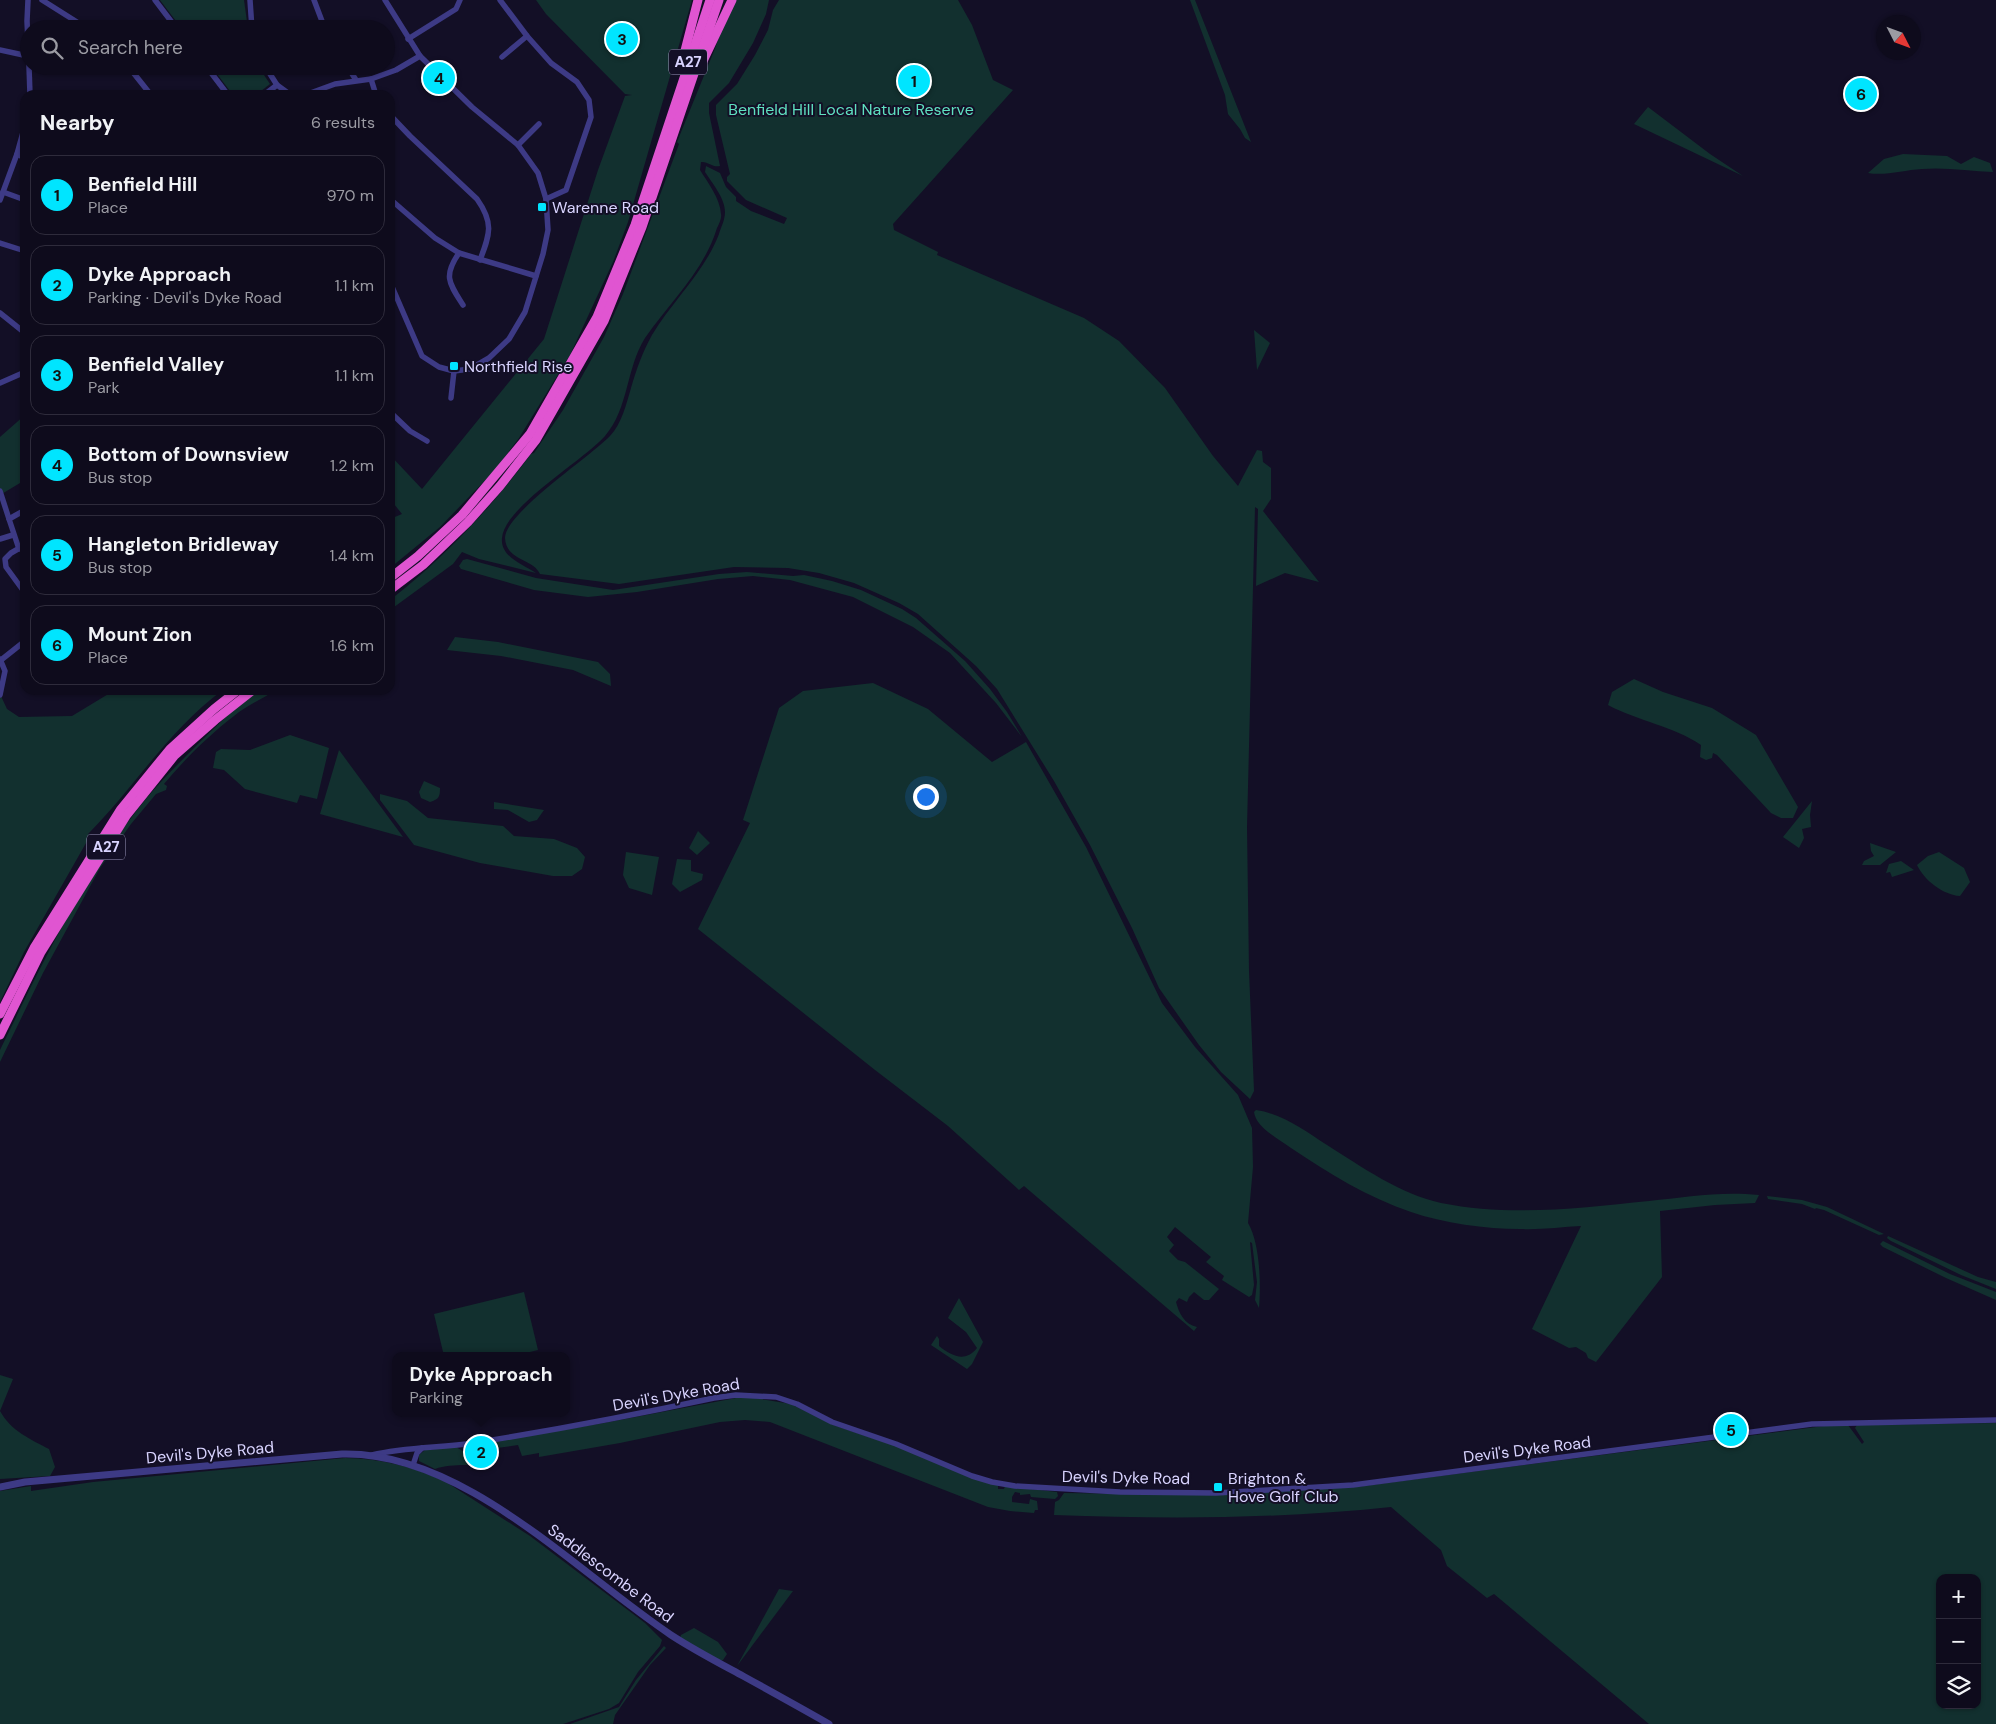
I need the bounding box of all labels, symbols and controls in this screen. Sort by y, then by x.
north arrow [1876,15,1921,60]
search box [20,20,395,75]
pin: 3 [606,20,638,58]
icon: search [38,34,66,62]
text: Search here [78,35,183,60]
road number: A27 [669,50,707,74]
pin: 4 [423,59,455,97]
pin: 1 [898,62,930,100]
pin: 6 [1845,75,1877,113]
park label: Benfield Hill Local Nature Reserve [728,99,974,120]
text: Nearby [40,109,114,137]
text: 6 results [311,112,375,133]
text: Benfield Hill [88,172,197,197]
text: 1 [54,185,60,206]
text: 970 m [327,185,374,206]
text: Place [88,197,128,218]
place label: Warenne Road [552,197,659,218]
marker: Warenne Road [536,201,548,213]
text: Dyke Approach [88,262,231,287]
text: 2 [52,275,62,296]
text: 1.1 km [335,275,374,296]
text: Parking · Devil's Dyke Road [88,287,282,308]
text: Benfield Valley [88,352,224,377]
place label: Northfield Rise [464,356,572,377]
marker: Northfield Rise [448,360,460,372]
text: 3 [52,365,62,386]
text: 1.1 km [335,365,374,386]
text: Park [88,377,120,398]
text: Bottom of Downsview [88,442,289,467]
text: 4 [52,455,62,476]
text: 1.2 km [330,455,374,476]
text: Bus stop [88,467,152,488]
text: Hangleton Bridleway [88,532,279,557]
text: 5 [52,545,62,566]
text: 1.4 km [330,545,374,566]
text: Bus stop [88,557,152,578]
text: Mount Zion [88,622,192,647]
text: 6 [52,635,62,656]
text: 1.6 km [330,635,374,656]
text: Place [88,647,128,668]
your location [913,784,939,810]
road number: A27 [87,834,125,860]
popup [392,1352,570,1417]
text: Dyke Approach [410,1362,552,1387]
street label: Devil's Dyke Road [611,1373,741,1416]
text: Parking [410,1387,463,1408]
pin: 5 [1715,1411,1747,1449]
street label: Devil's Dyke Road [1462,1431,1592,1468]
pin: 2 [465,1433,497,1471]
street label: Devil's Dyke Road [145,1436,275,1469]
street label: Devil's Dyke Road [1062,1466,1190,1489]
place label: Brighton & Hove Golf Club [1228,1468,1338,1507]
marker: Brighton & Hove Golf Club [1212,1481,1224,1493]
street label: Saddlescombe Road [544,1519,678,1628]
map controls [1936,1574,1981,1709]
button: + [1936,1574,1981,1619]
button: − [1936,1619,1981,1664]
button: layers [1936,1664,1981,1709]

